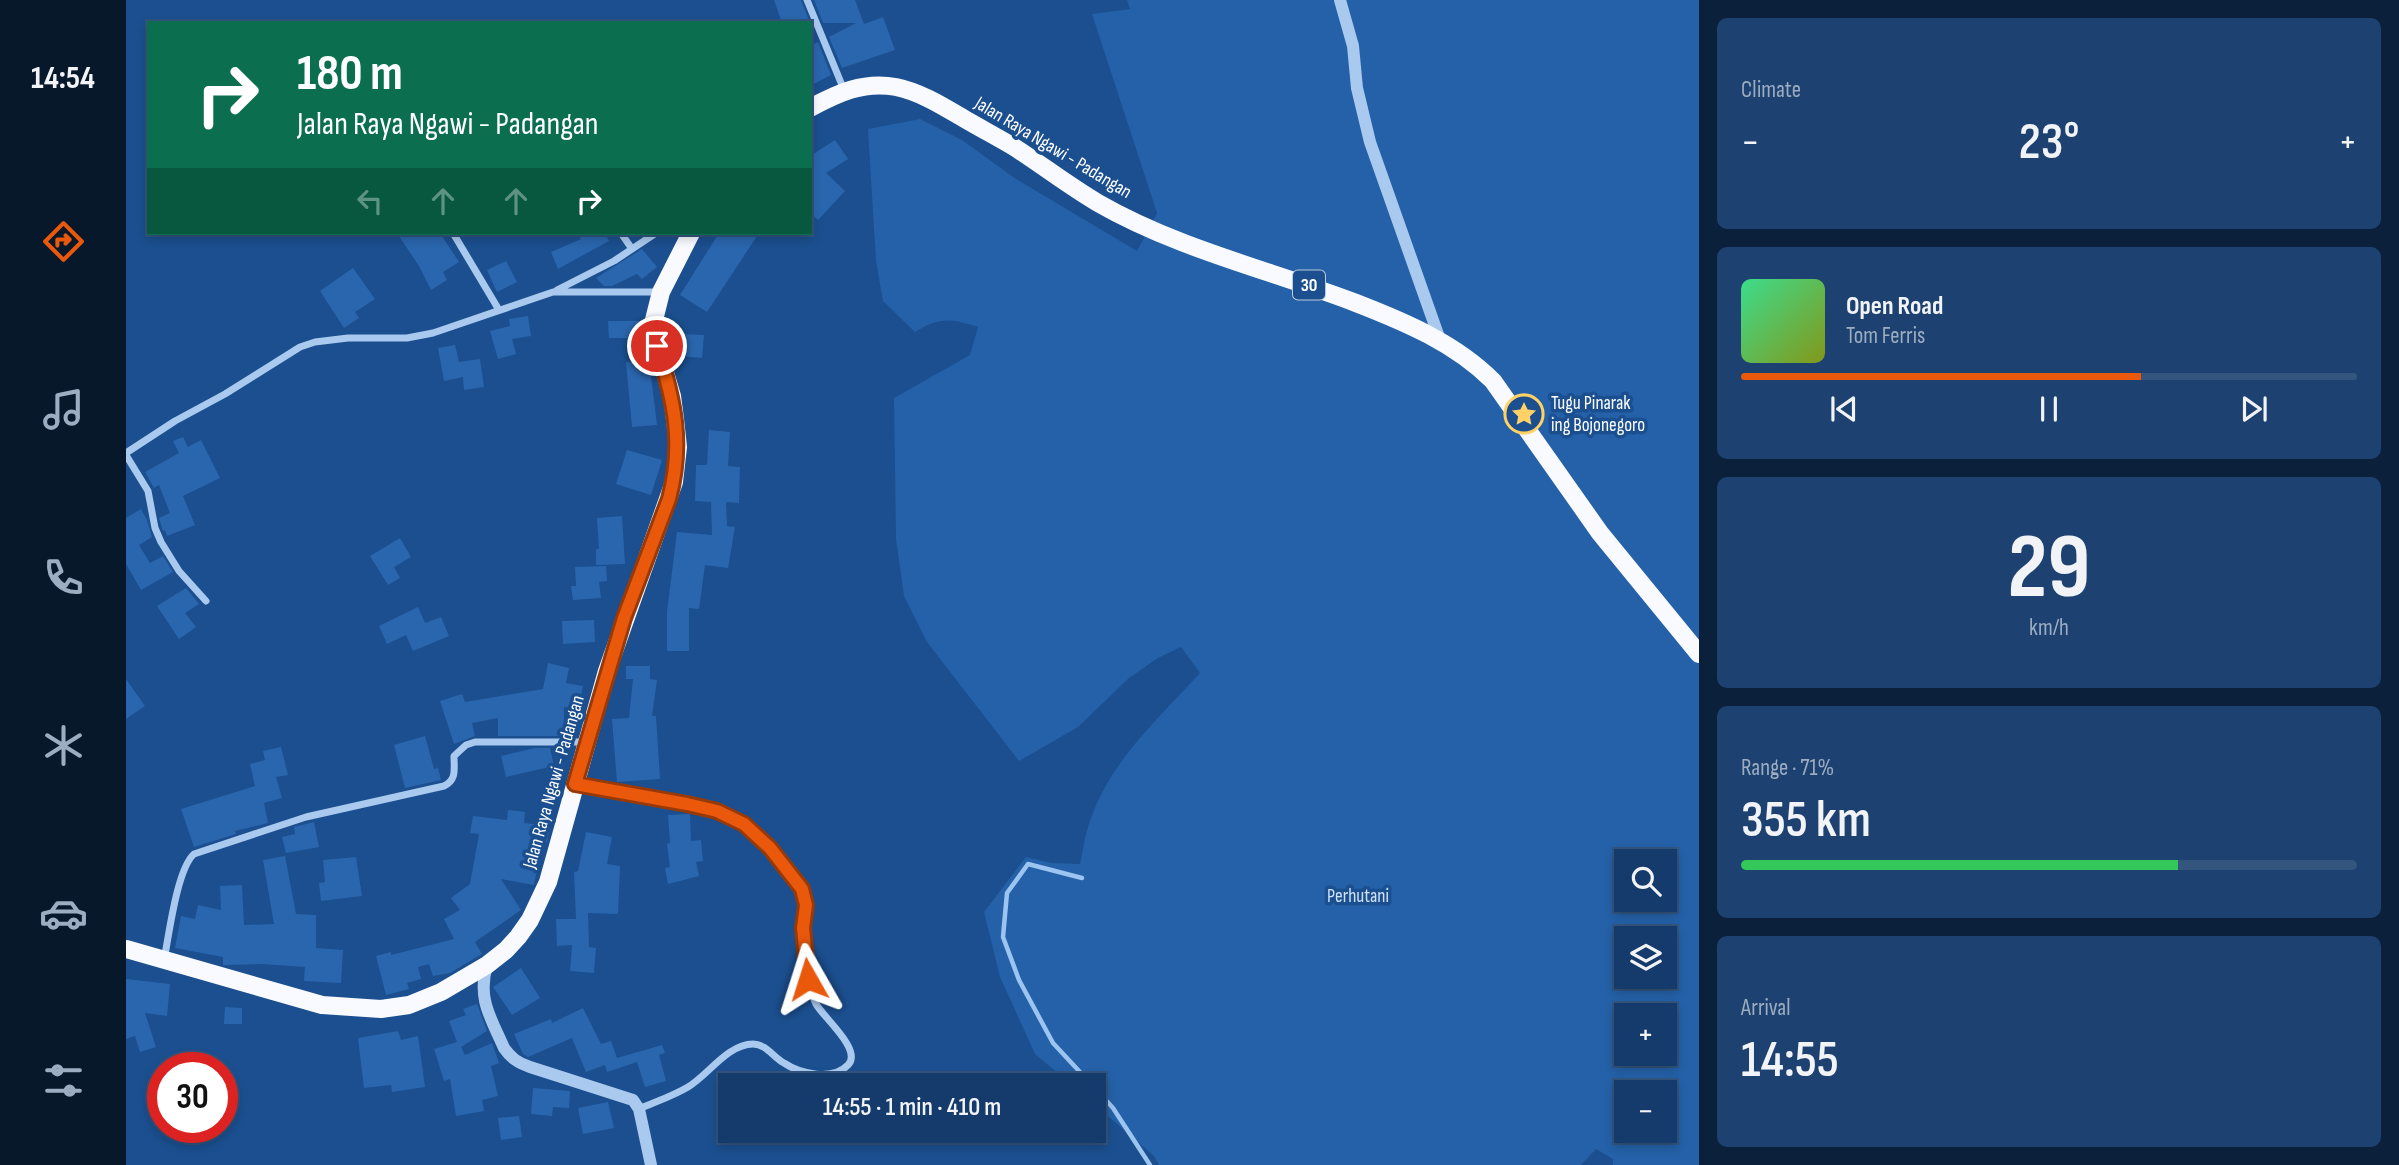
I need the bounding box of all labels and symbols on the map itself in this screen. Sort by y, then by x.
street label: Jalan Raya Ngawi - Padangan [969,92,1136,204]
road number: 30 [1293,270,1325,300]
pin [627,316,687,376]
place label: Tugu Pinarak ing Bojonegoro [1551,392,1645,437]
place icon: Tugu Pinarak ing Bojonegoro [1503,393,1545,435]
street label: Jalan Raya Ngawi - Padangan [518,693,590,872]
park label: Perhutani [1327,885,1389,908]
position arrow [771,942,845,1016]
speed limit sign: 30 [147,1052,238,1143]

